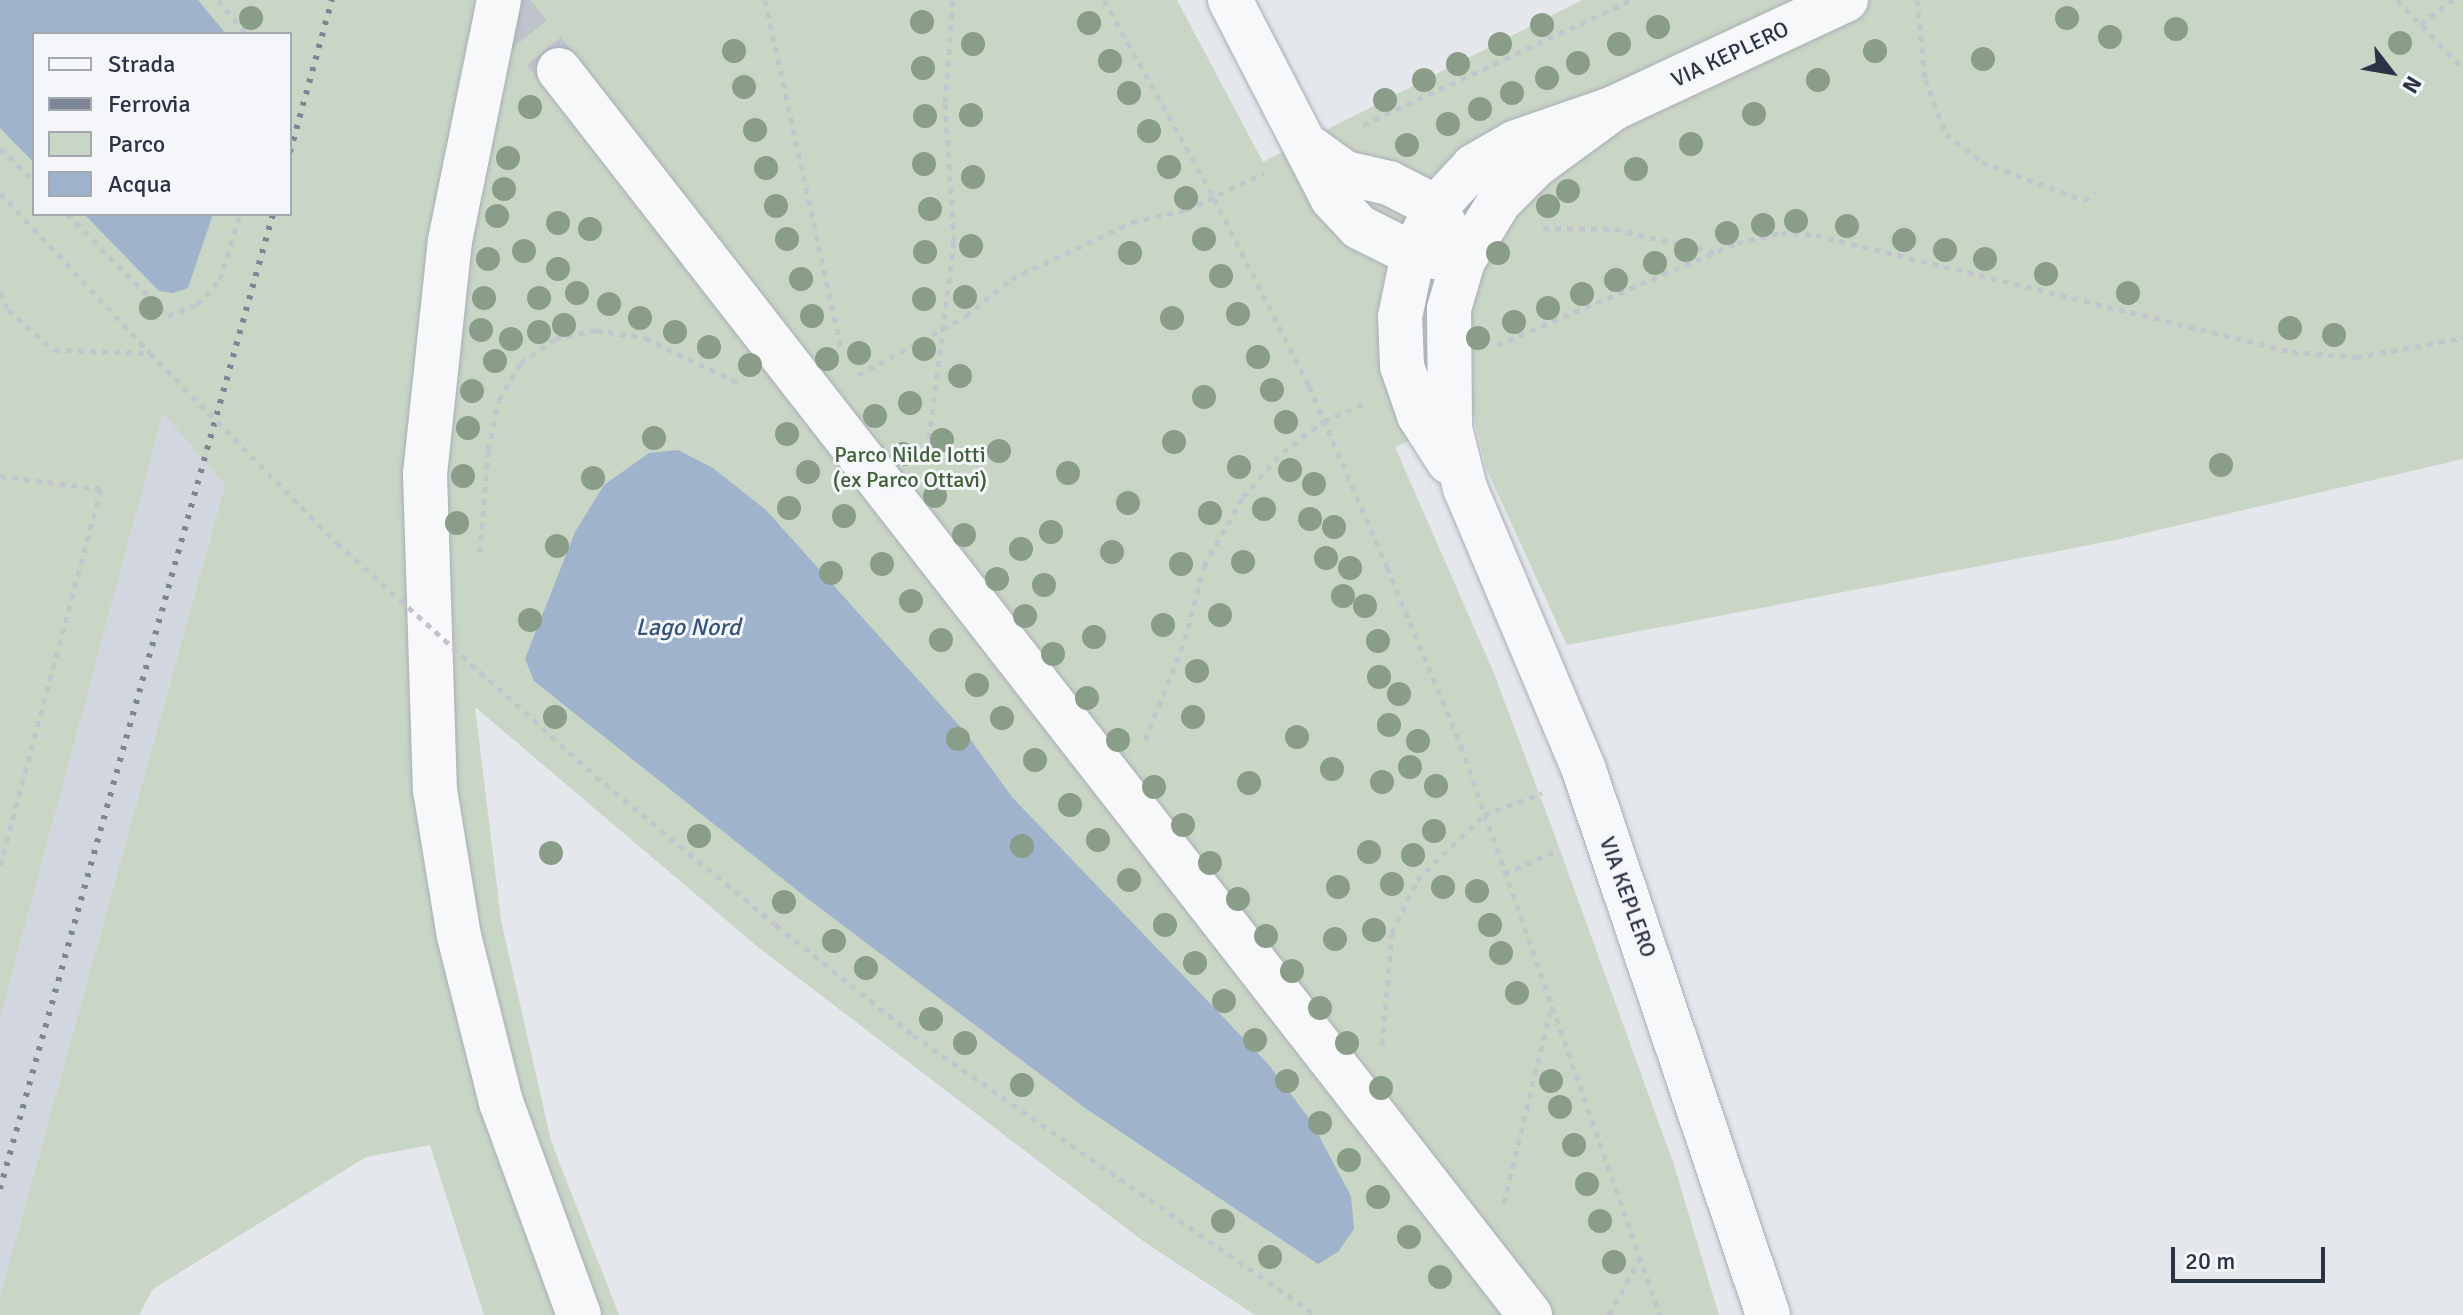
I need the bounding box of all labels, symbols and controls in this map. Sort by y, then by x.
street label: VIA KEPLERO [1667,15,1793,93]
legend [32,32,292,216]
north arrow [2351,32,2431,112]
text: Strada [108,49,175,79]
text: N [2396,71,2428,98]
text: Ferrovia [108,89,191,119]
text: Parco [108,129,165,159]
text: Acqua [108,169,172,199]
park label: Parco Nilde Iotti (ex Parco Ottavi) [833,441,987,492]
water label: Lago Nord [636,614,740,642]
street label: VIA KEPLERO [1594,833,1662,961]
scale bar [2175,1231,2329,1281]
text: 20 m [2185,1246,2235,1276]

